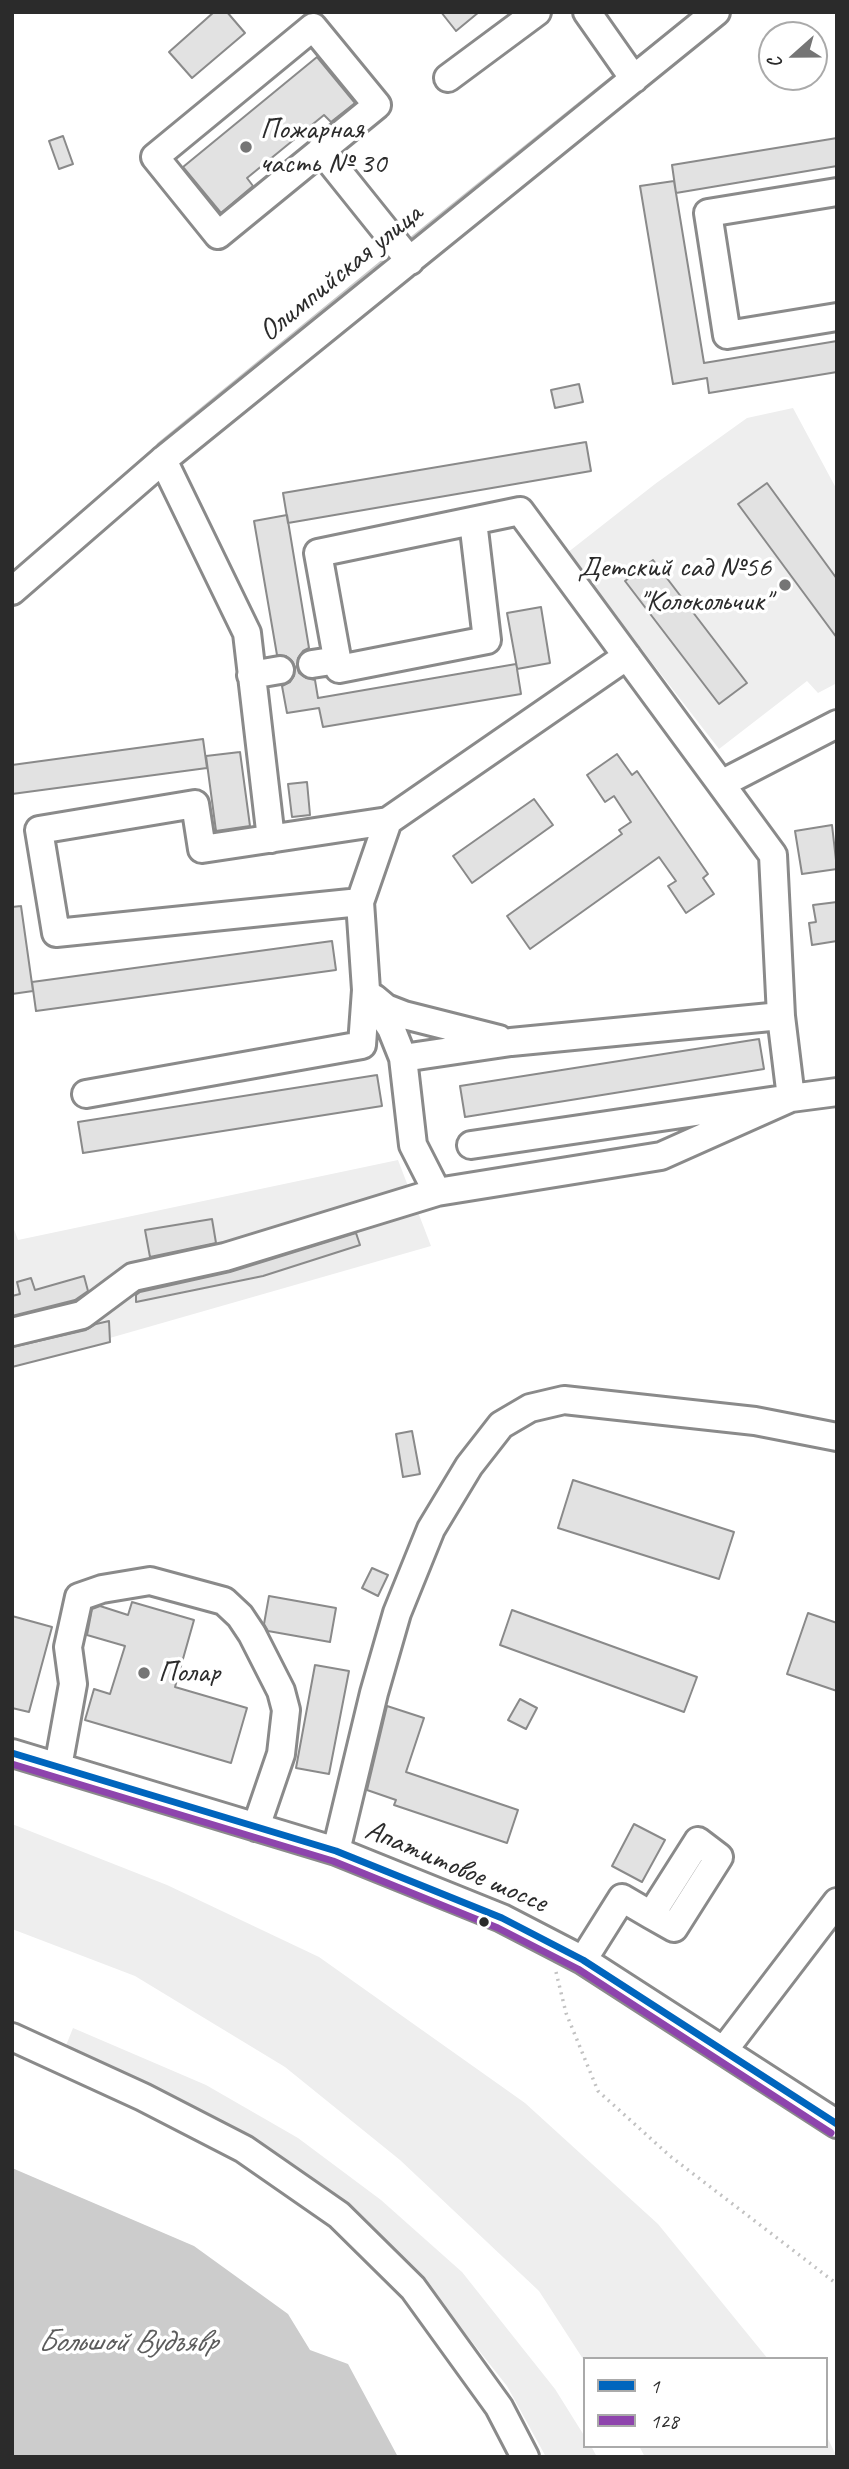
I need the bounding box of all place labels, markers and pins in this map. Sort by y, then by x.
place label: Пожарная часть № 30 [260,112,386,182]
marker: Пожарная часть № 30 [238,139,254,155]
place label: Детский сад №56 "Колокольчик" [577,550,771,620]
marker: Детский сад №56 "Колокольчик" [777,577,793,593]
place label: Полар [158,1655,220,1691]
marker: Полар [136,1665,152,1681]
unlabelled marker [477,1915,491,1929]

